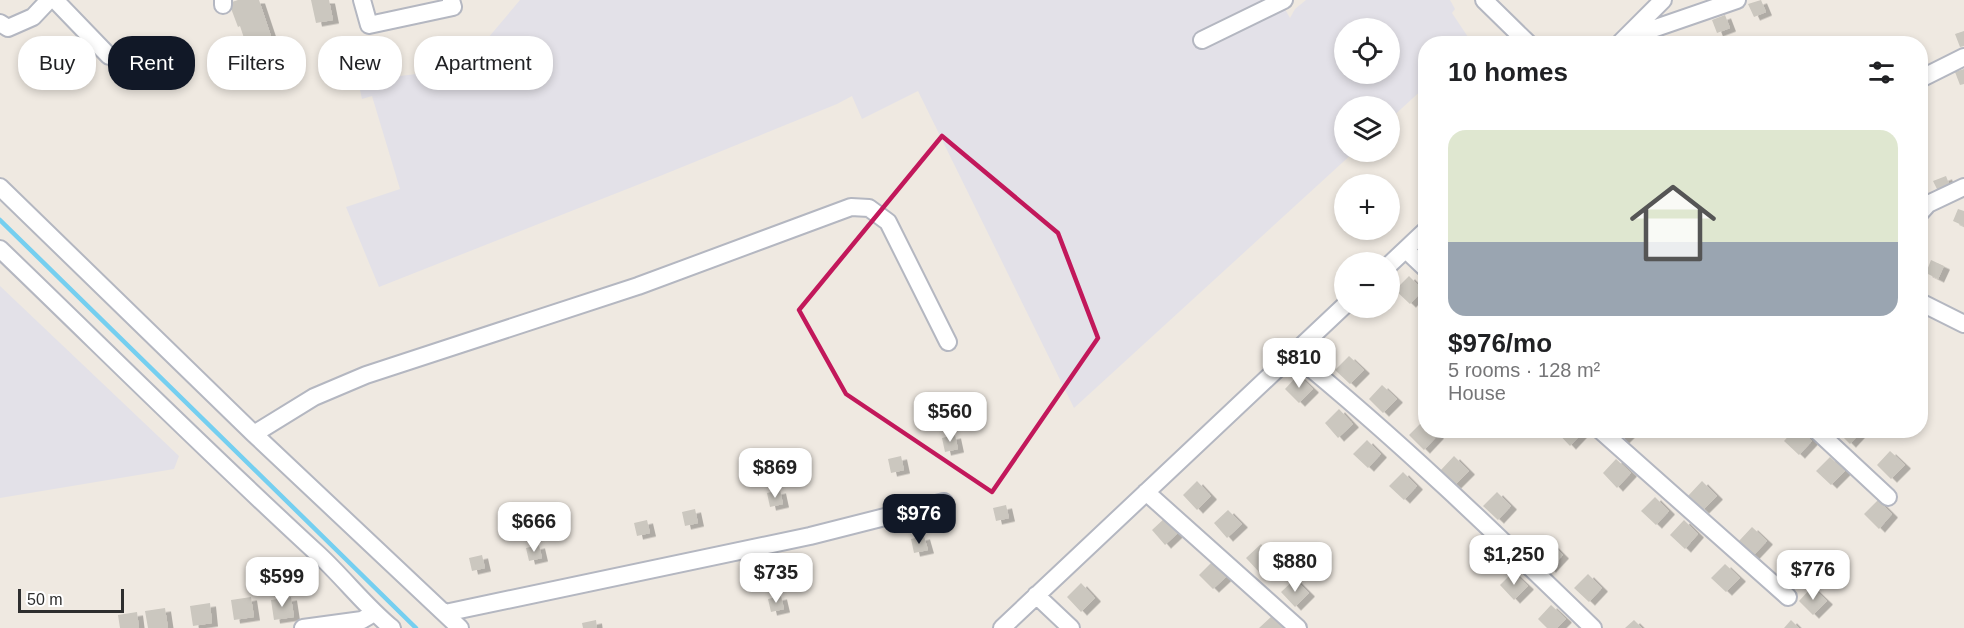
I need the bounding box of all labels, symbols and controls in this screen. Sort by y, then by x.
map controls [1334,18,1400,318]
button: locate [1334,18,1400,84]
chip: Buy [18,36,96,90]
chip: Rent [108,36,195,90]
chip: Filters [207,36,306,90]
chip: New [318,36,402,90]
chip: Apartment [414,36,553,90]
icon: filters [1865,56,1898,89]
text: 10 homes [1448,57,1568,87]
button: layers [1334,96,1400,162]
icon: home [1619,169,1727,277]
button: + [1334,174,1400,240]
button: − [1334,252,1400,318]
text: $976/mo [1448,328,1552,358]
pin: $810 [1263,338,1335,389]
text: $810 [1277,346,1321,368]
text: 5 rooms · 128 m² [1448,359,1600,381]
text: House [1448,382,1506,404]
pin: $560 [914,392,986,443]
text: $560 [928,400,972,422]
pin: $869 [739,448,811,499]
text: $869 [753,456,797,478]
pin: $976 [883,494,955,545]
pin: $666 [498,502,570,553]
text: $976 [897,502,941,524]
text: $666 [512,510,556,532]
pin: $1,250 [1465,535,1563,586]
pin: $880 [1259,542,1331,593]
text: $1,250 [1483,543,1545,565]
text: $880 [1273,550,1317,572]
pin: $776 [1777,550,1849,601]
pin: $735 [740,553,812,604]
pin: $599 [246,557,318,608]
text: $776 [1791,558,1835,580]
text: $735 [754,561,798,583]
text: $599 [260,565,304,587]
scale bar [18,586,124,614]
text: 50 m [27,591,63,608]

